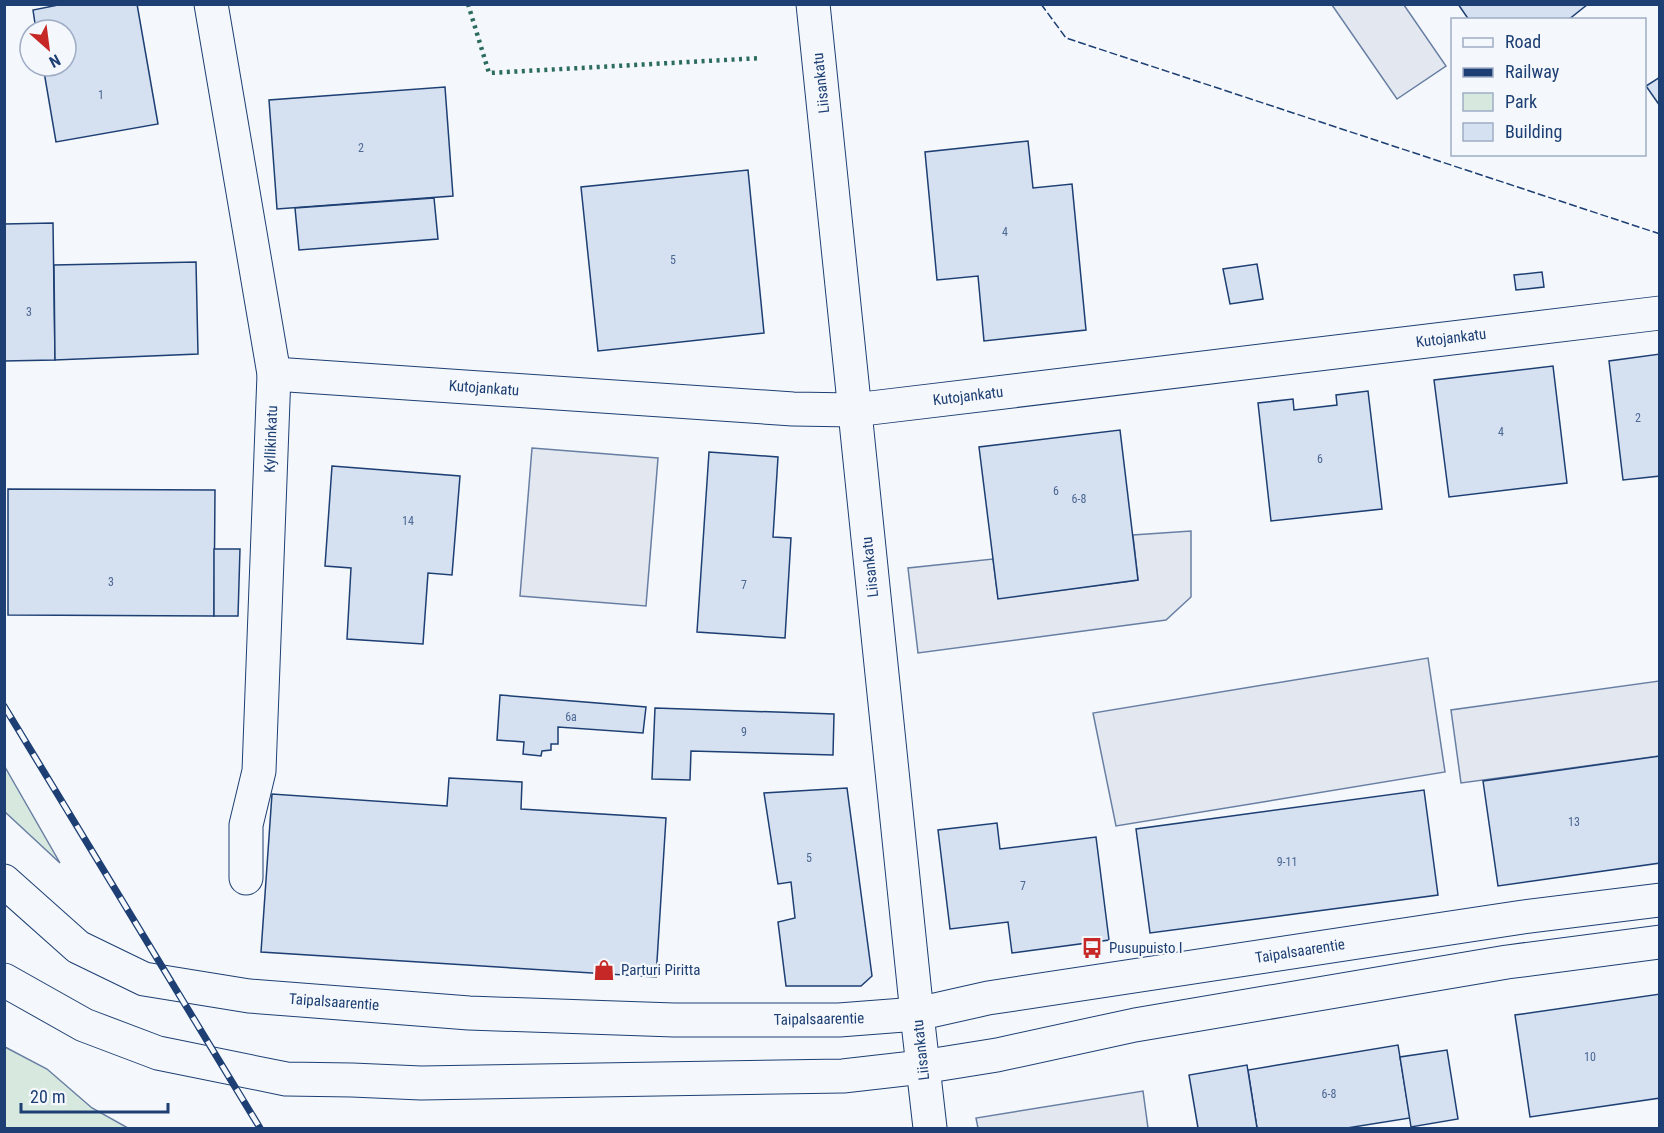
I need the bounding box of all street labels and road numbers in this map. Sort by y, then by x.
street label: Liisankatu [809,52,833,114]
street label: Kutojankatu [1415,325,1487,351]
street label: Kutojankatu [448,377,520,399]
street label: Kutojankatu [932,383,1004,409]
street label: Kyllikinkatu [261,405,281,473]
street label: Liisankatu [858,536,882,598]
street label: Taipalsaarentie [1254,935,1346,967]
street label: Taipalsaarentie [288,990,380,1014]
street label: Taipalsaarentie [774,1009,864,1029]
street label: Liisankatu [909,1019,933,1081]

